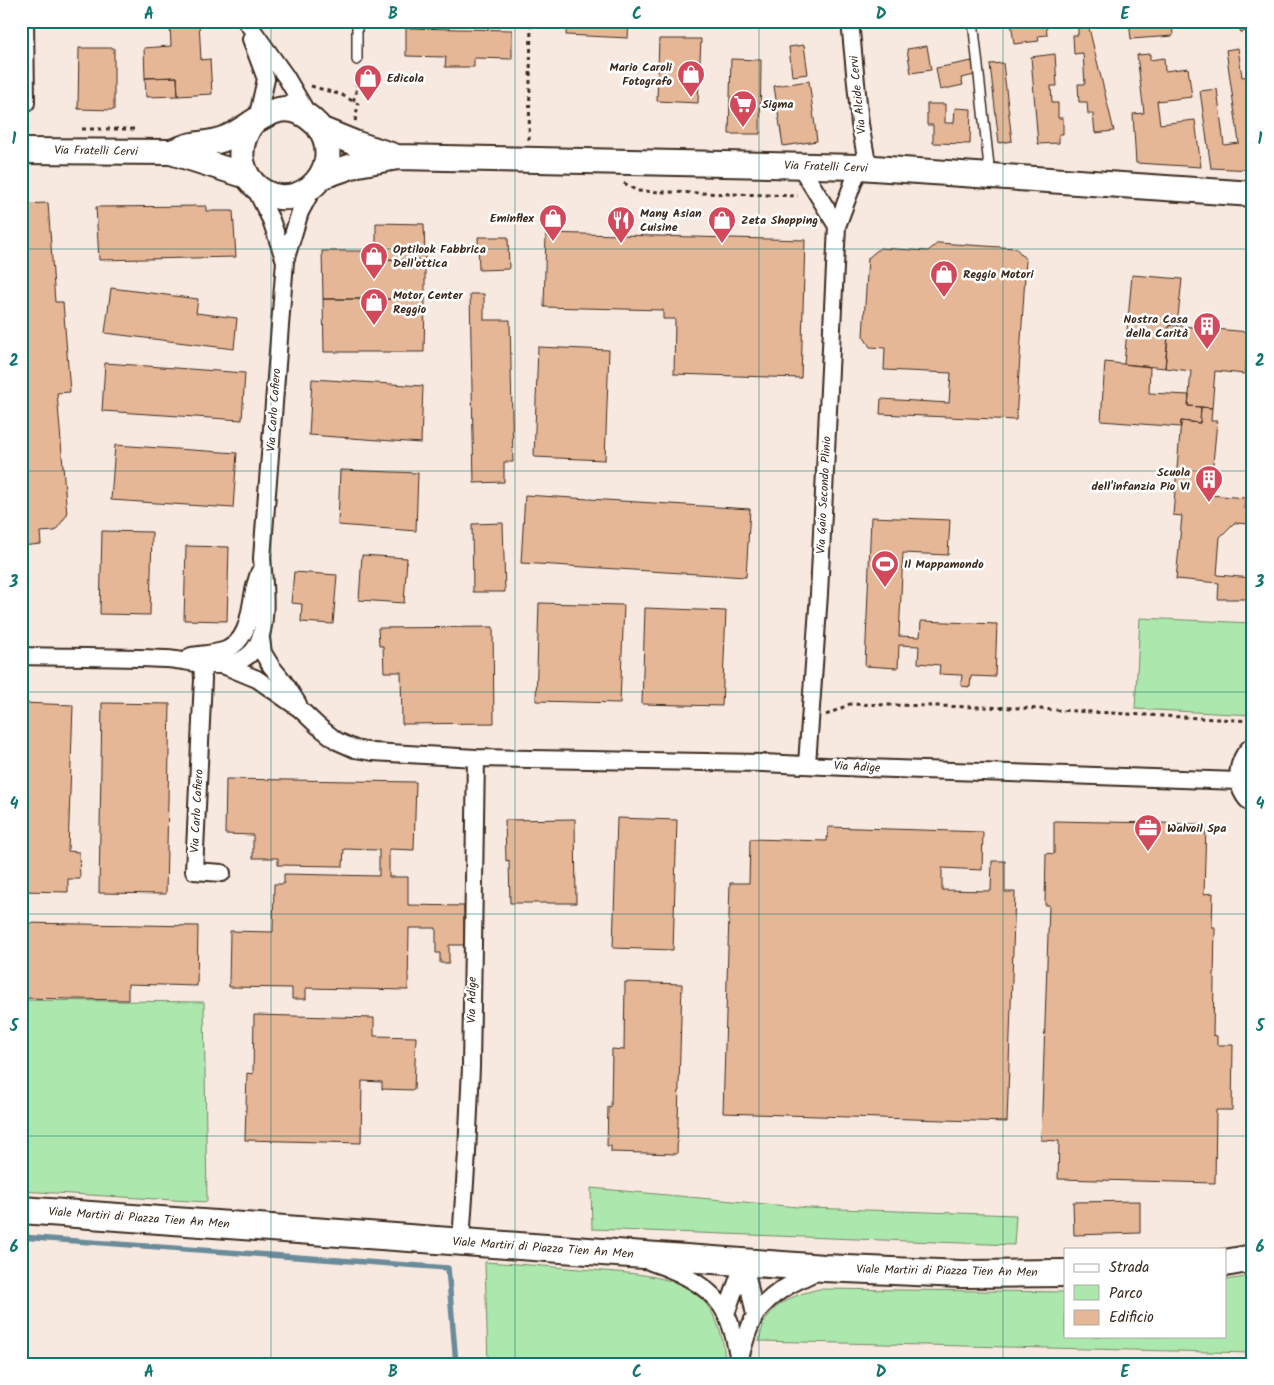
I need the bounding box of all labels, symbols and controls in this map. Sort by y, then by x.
text: A [144,2,154,27]
text: B [388,2,398,27]
text: C [632,2,642,27]
text: D [876,2,887,27]
text: E [1121,2,1131,27]
street label: Via Alcide Cervi [844,54,872,135]
place label: Mario Caroli Fotografo [610,58,673,91]
shop icon: Mario Caroli Fotografo [676,59,706,98]
shop icon: Edicola [353,63,383,102]
place label: Edicola [387,69,424,88]
supermarket icon: Sigma [728,89,758,128]
place label: Sigma [762,95,793,114]
text: 1 [12,127,17,152]
text: 1 [1258,127,1263,152]
street label: Via Fratelli Cervi [54,141,139,161]
street label: Via Fratelli Cervi [784,156,869,178]
shop icon: Eminflex [538,203,568,242]
place label: Many Asian Cuisine [640,204,702,237]
restaurant icon: Many Asian Cuisine [606,205,636,244]
shop icon: Zeta Shopping [707,205,737,244]
place label: Eminflex [490,209,534,228]
place label: Zeta Shopping [741,211,818,230]
place label: Optilook Fabbrica Dell'ottica [393,240,486,273]
shop icon: Optilook Fabbrica Dell'ottica [359,241,389,280]
shop icon: Reggio Motori [929,259,959,298]
place label: Reggio Motori [963,265,1035,284]
place label: Motor Center Reggio [393,286,464,319]
shop icon: Motor Center Reggio [359,287,389,326]
place label: Nostra Casa della Carità [1124,310,1188,343]
building icon: Nostra Casa della Carità [1192,311,1222,350]
text: 2 [9,349,19,374]
text: 2 [1255,349,1265,374]
street label: Via Carlo Cafiero [262,368,286,452]
street label: Via Gaio Secondo Plinio [811,436,837,554]
place label: Scuola dell'infanzia Pio VI [1091,463,1190,496]
building icon: Scuola dell'infanzia Pio VI [1194,464,1224,503]
sports icon: Il Mappamondo [870,549,900,588]
place label: Il Mappamondo [904,555,984,574]
text: 3 [9,570,19,595]
text: 3 [1255,570,1265,595]
street label: Via Adige [833,756,882,778]
street label: Via Carlo Cafiero [185,769,209,853]
text: 4 [10,792,19,817]
text: 4 [1256,792,1265,817]
office icon: Walvoil Spa [1133,813,1163,852]
place label: Walvoil Spa [1167,819,1226,838]
street label: Via Adige [462,976,482,1024]
text: 5 [9,1014,20,1039]
text: 5 [1255,1014,1266,1039]
street label: Viale Martiri di Piazza Tien An Men [48,1202,230,1234]
street label: Viale Martiri di Piazza Tien An Men [452,1232,634,1264]
text: 6 [10,1235,19,1260]
text: 6 [1256,1235,1265,1260]
legend [1064,1248,1226,1338]
text: Strada [1109,1256,1149,1280]
street label: Viale Martiri di Piazza Tien An Men [856,1260,1038,1282]
text: Parco [1109,1282,1143,1306]
text: Edificio [1109,1306,1154,1330]
text: A [144,1360,154,1385]
text: B [388,1360,398,1385]
text: C [632,1360,642,1385]
text: D [876,1360,887,1385]
text: E [1121,1360,1131,1385]

